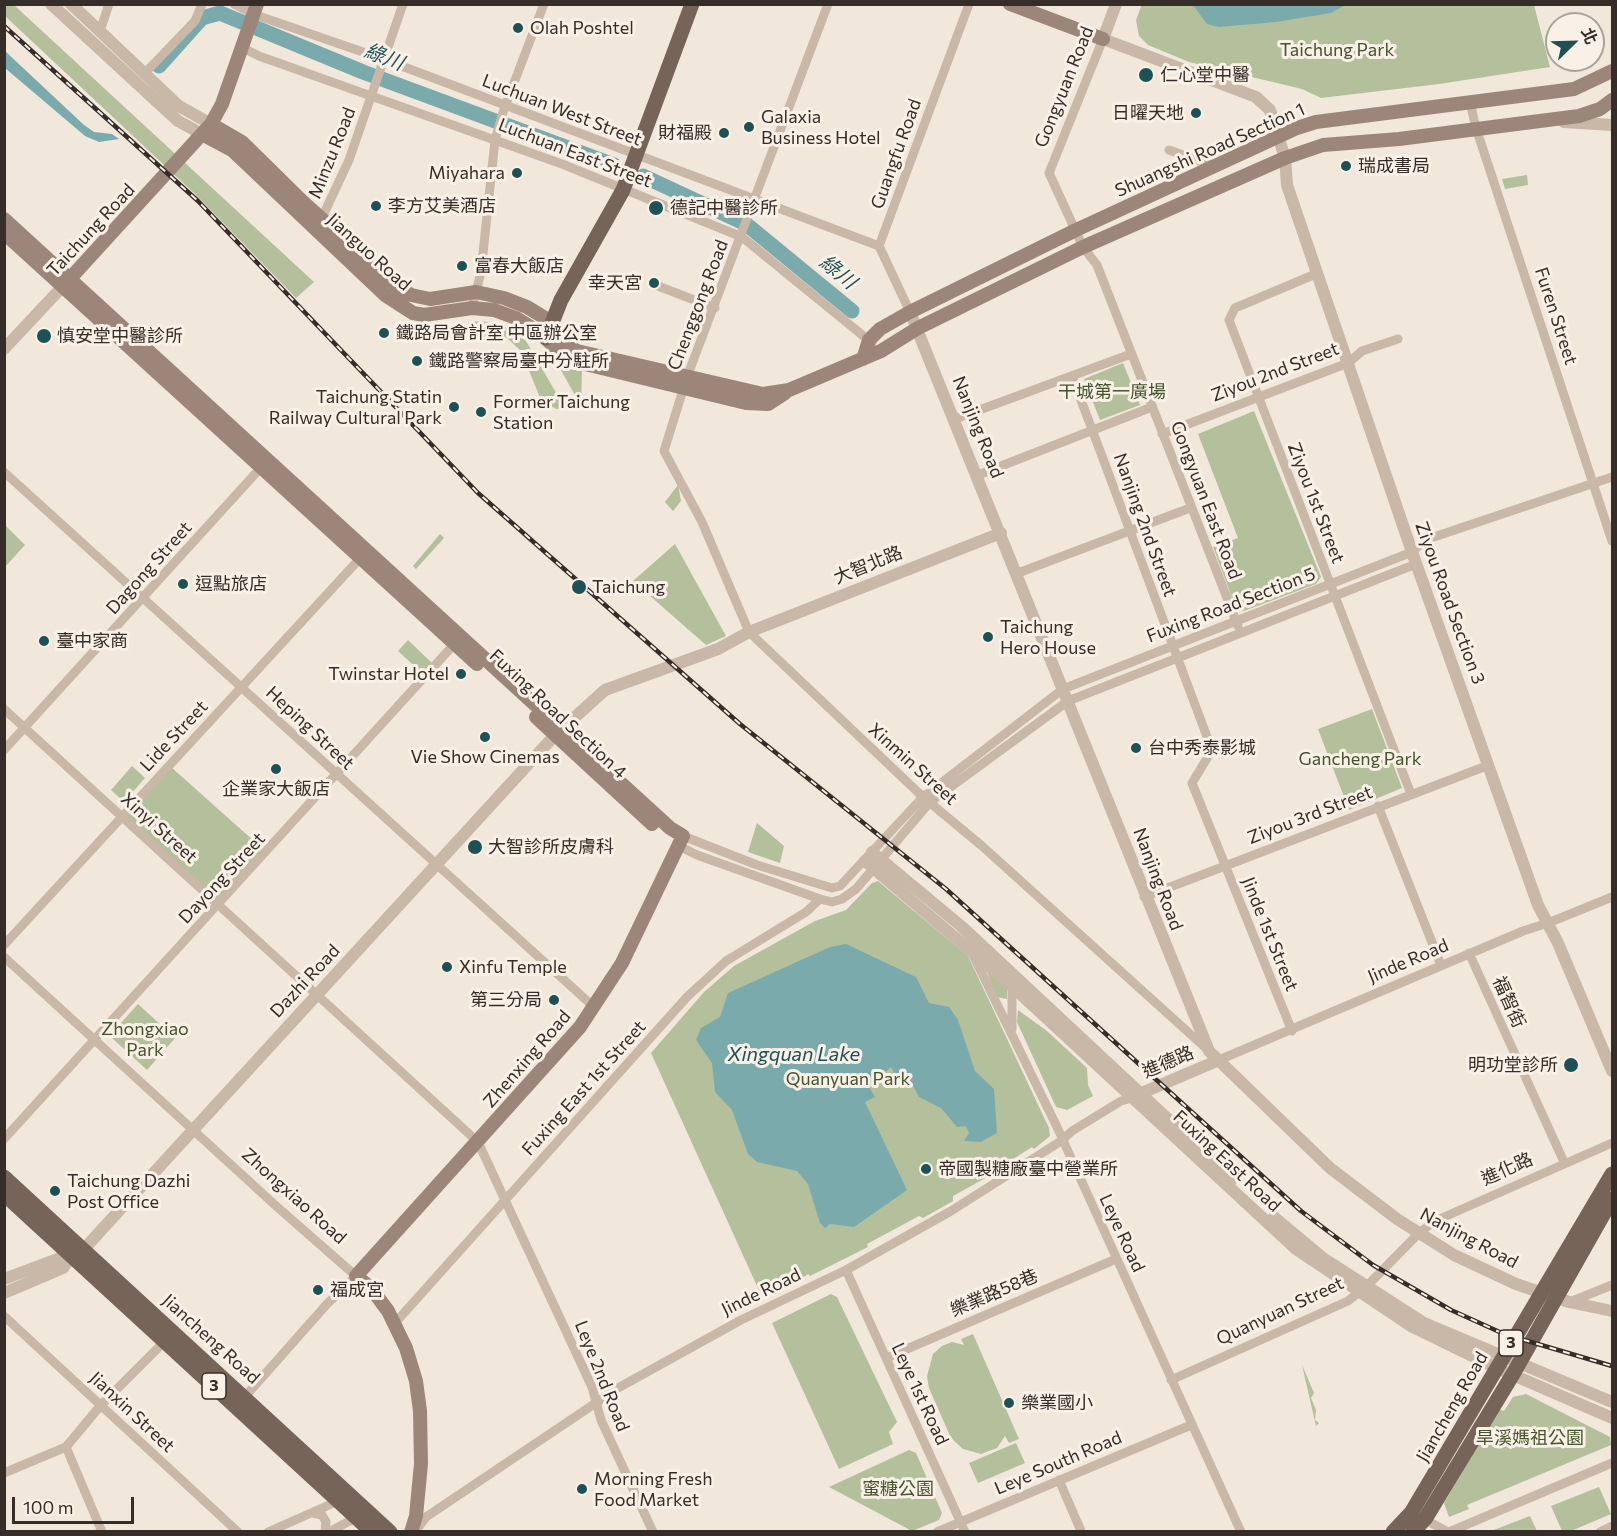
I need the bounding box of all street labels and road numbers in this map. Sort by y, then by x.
street label: Gongyuan Road [1030,23,1098,151]
street label: Luchuan West Street [479,70,645,150]
street label: Guangfu Road [866,96,926,212]
street label: Shuangshi Road Section 1 [1112,98,1308,202]
street label: Minzu Road [304,104,360,202]
street label: Luchuan East Street [495,114,655,192]
street label: Taichung Road [43,179,139,281]
street label: Jianguo Road [323,209,415,295]
street label: Chenggong Road [663,237,733,373]
street label: Furen Street [1530,265,1582,367]
street label: Ziyou 2nd Street [1208,338,1342,406]
street label: Nanjing Road [948,373,1008,481]
street label: Gongyuan East Road [1166,418,1246,582]
street label: Ziyou 1st Street [1283,440,1349,566]
street label: Nanjing 2nd Street [1109,450,1181,600]
street label: Dagong Street [102,517,196,619]
street label: Ziyou Road Section 3 [1411,519,1489,687]
street label: 大智北路 [831,542,905,588]
street label: Fuxing Road Section 5 [1144,563,1318,647]
street label: Fuxing Road Section 4 [485,645,631,783]
street label: Heping Street [261,682,359,774]
street label: Lide Street [136,696,212,776]
street label: Xinmin Street [864,718,962,810]
street label: Ziyou 3rd Street [1245,781,1375,849]
street label: Xinyi Street [116,788,202,868]
street label: Nanjing Road [1129,825,1187,933]
street label: Dayong Street [174,828,270,928]
street label: Jinde 1st Street [1237,874,1303,994]
street label: Jinde Road [1364,934,1452,988]
street label: Dazhi Road [266,940,344,1022]
street label: 福智街 [1488,973,1530,1031]
street label: Zhenxing Road [479,1006,575,1112]
street label: Fuxing East 1st Street [518,1016,650,1160]
street label: 進德路 [1139,1042,1197,1082]
street label: Fuxing East Road [1169,1106,1285,1216]
street label: Zhongxiao Road [237,1143,351,1249]
street label: 進化路 [1478,1148,1536,1190]
street label: Leye Road [1095,1191,1149,1275]
street label: Nanjing Road [1416,1203,1522,1273]
street label: Jinde Road [718,1264,804,1320]
street label: 樂業路58巷 [947,1265,1041,1321]
street label: Quanyuan Street [1213,1272,1347,1350]
street label: Jiancheng Road [158,1290,264,1388]
street label: Leye 2nd Road [570,1317,634,1435]
road number: 3 [1499,1330,1523,1356]
street label: Leye 1st Road [887,1339,953,1449]
street label: Jiancheng Road [1412,1348,1492,1466]
street label: Jianxin Street [85,1367,179,1457]
road number: 3 [202,1373,226,1399]
street label: Leye South Road [991,1426,1125,1500]

